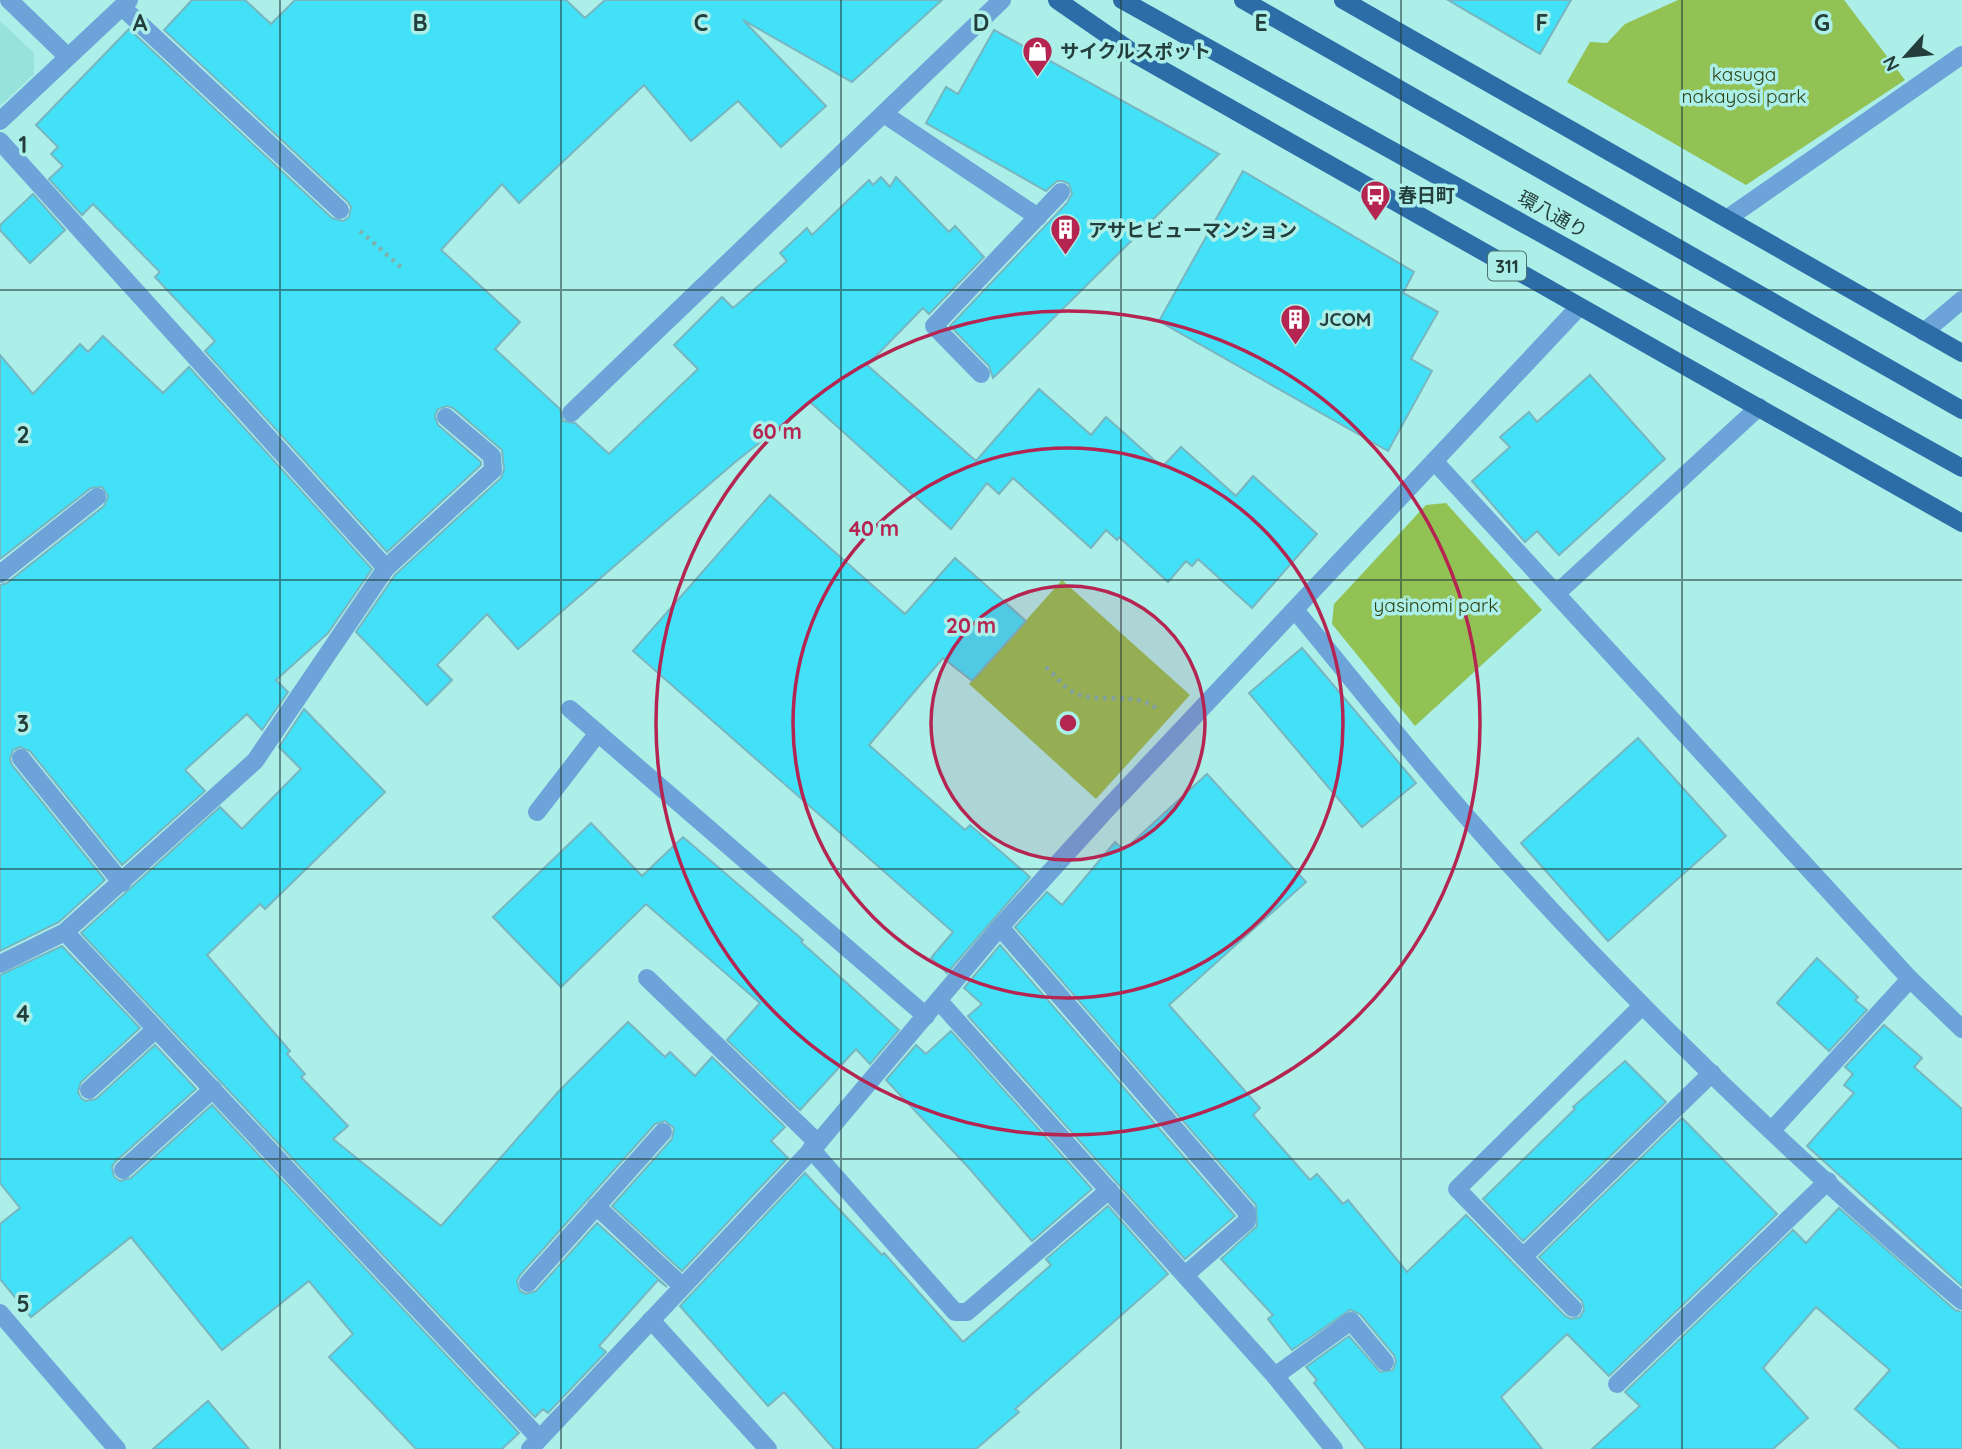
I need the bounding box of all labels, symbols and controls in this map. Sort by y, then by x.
text: A [133,8,148,37]
text: B [412,8,428,37]
text: C [694,8,708,37]
text: D [973,8,989,37]
text: E [1254,8,1268,37]
text: F [1536,8,1548,37]
text: G [1814,8,1830,37]
north arrow [1871,21,1941,91]
shop icon: サイクルスポット [1020,34,1054,78]
place label: サイクルスポット [1060,39,1211,63]
text: N [1877,52,1905,75]
park label: kasuga nakayosi park [1682,62,1806,108]
text: 1 [19,130,27,159]
bus stop icon: 春日町 [1358,178,1392,222]
place label: 春日町 [1398,183,1455,207]
street label: 環八通り [1514,185,1592,243]
building icon: アサヒビューマンション [1048,213,1082,257]
place label: アサヒビューマンション [1088,218,1297,242]
road number: 311 [1488,252,1526,280]
building icon: JCOM [1279,302,1313,346]
place label: JCOM [1319,307,1371,331]
text: 60 m [752,418,802,444]
text: 2 [16,420,30,449]
text: 40 m [849,515,899,541]
park label: yasinomi park [1374,593,1498,617]
text: 20 m [946,612,996,638]
text: 3 [17,709,29,738]
centre of rings [1056,711,1080,735]
text: 4 [16,999,30,1028]
text: 5 [16,1289,30,1318]

